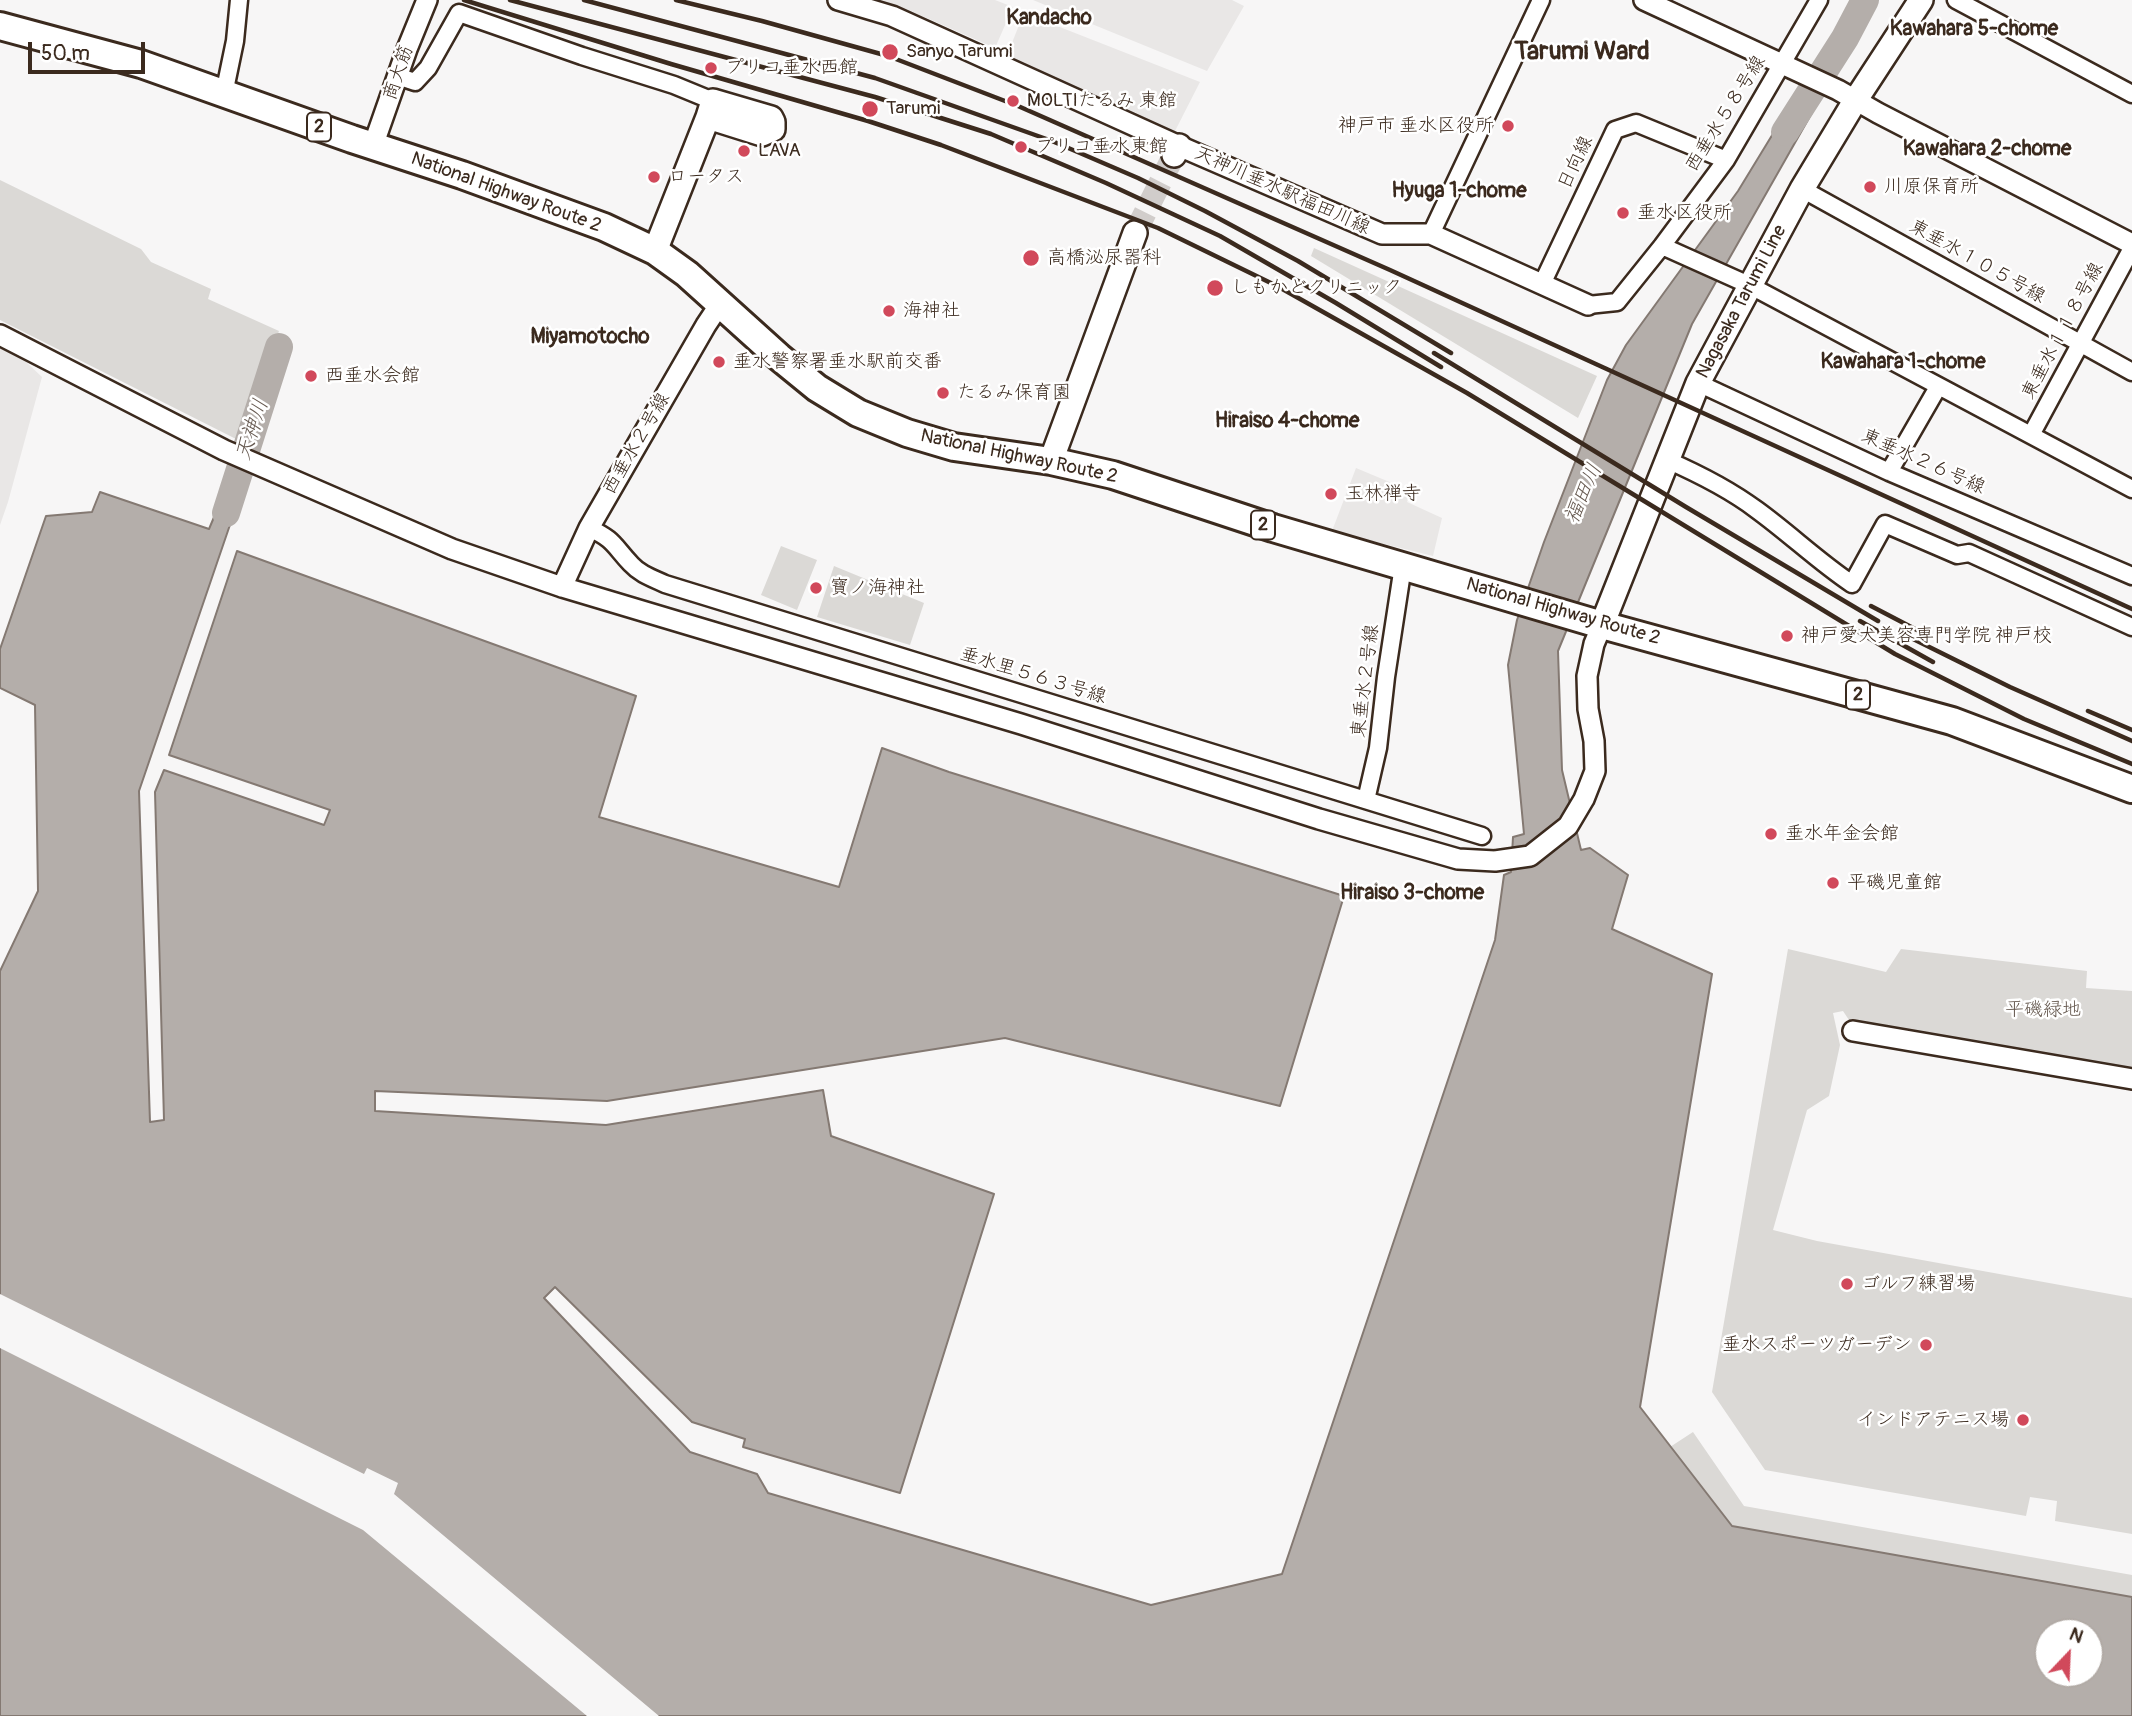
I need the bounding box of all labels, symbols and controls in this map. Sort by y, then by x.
district label: Kandacho [1006,6,1092,32]
district label: Kawahara 5-chome [1890,17,2058,43]
scale bar [32,28,149,72]
district label: Tarumi Ward [1514,36,1650,68]
text: 50 m [41,40,90,67]
place label: Sanyo Tarumi [906,41,1012,63]
street label: 商大筋 [379,42,419,104]
marker: Sanyo Tarumi [880,42,900,62]
street label: 西垂水５８号線 [1681,52,1771,176]
place label: プリコ垂水西館 [725,57,858,79]
marker: プリコ垂水西館 [703,60,719,76]
place label: MOLTIたるみ 東館 [1027,90,1177,112]
marker: MOLTIたるみ 東館 [1005,93,1021,109]
place label: Tarumi [886,98,940,120]
marker: Tarumi [860,99,880,119]
road number: 2 [307,112,331,142]
place label: 神戸市 垂水区役所 [1338,115,1494,137]
marker: 神戸市 垂水区役所 [1500,118,1516,134]
street label: 日向線 [1554,132,1598,194]
place label: プリコ垂水東館 [1035,136,1168,158]
district label: Kawahara 2-chome [1903,137,2071,163]
marker: プリコ垂水東館 [1013,139,1029,155]
place label: LAVA [758,140,801,162]
street label: 天神川垂水駅福田川線 [1191,142,1373,240]
marker: LAVA [736,143,752,159]
street label: National Highway Route 2 [408,148,604,238]
place label: ロータス [668,166,744,188]
marker: ロータス [646,169,662,185]
place label: 川原保育所 [1884,176,1979,198]
district label: Hyuga 1-chome [1391,179,1527,205]
marker: 川原保育所 [1862,179,1878,195]
place label: 垂水区役所 [1637,202,1732,224]
marker: 垂水区役所 [1615,205,1631,221]
street label: 東垂水１０５号線 [1905,215,2049,309]
street label: Nagasaka Tarumi Line [1692,221,1792,383]
place label: 高橋泌尿器科 [1047,247,1161,269]
marker: 高橋泌尿器科 [1021,248,1041,268]
street label: 東垂水１１８号線 [2017,259,2109,403]
place label: しもかどクリニック [1231,277,1402,299]
marker: しもかどクリニック [1205,278,1225,298]
place label: 海神社 [903,300,960,322]
marker: 海神社 [881,303,897,319]
district label: Miyamotocho [530,325,650,351]
district label: Kawahara 1-chome [1820,350,1986,376]
place label: 垂水警察署垂水駅前交番 [733,351,942,373]
marker: 垂水警察署垂水駅前交番 [711,354,727,370]
place label: 西垂水会館 [325,365,420,387]
marker: 西垂水会館 [303,368,319,384]
place label: たるみ保育園 [957,382,1071,404]
marker: たるみ保育園 [935,385,951,401]
street label: 西垂水２号線 [599,389,675,499]
water label: 天神川 [231,396,275,464]
district label: Hiraiso 4-chome [1215,409,1359,435]
street label: National Highway Route 2 [918,425,1120,489]
street label: 東垂水２６号線 [1858,425,1988,499]
water label: 福田川 [1560,460,1608,528]
place label: 玉林禅寺 [1345,483,1421,505]
marker: 玉林禅寺 [1323,486,1339,502]
road number: 2 [1251,510,1275,540]
street label: National Highway Route 2 [1463,573,1663,651]
place label: 寶ノ海神社 [830,577,925,599]
marker: 寶ノ海神社 [808,580,824,596]
street label: 東垂水２号線 [1348,623,1384,739]
place label: 神戸愛犬美容専門学院 神戸校 [1801,625,2052,647]
marker: 神戸愛犬美容専門学院 神戸校 [1779,628,1795,644]
street label: 垂水里５６３号線 [957,643,1109,709]
road number: 2 [1846,680,1870,710]
place label: 垂水年金会館 [1785,823,1899,845]
marker: 垂水年金会館 [1763,826,1779,842]
place label: 平磯児童館 [1847,872,1942,894]
marker: 平磯児童館 [1825,875,1841,891]
district label: Hiraiso 3-chome [1340,881,1484,907]
park label: 平磯緑地 [2005,999,2081,1021]
place label: ゴルフ練習場 [1861,1273,1975,1295]
marker: ゴルフ練習場 [1839,1276,1855,1292]
place label: 垂水スポーツガーデン [1722,1334,1912,1356]
marker: 垂水スポーツガーデン [1918,1337,1934,1353]
place label: インドアテニス場 [1857,1409,2009,1431]
marker: インドアテニス場 [2015,1412,2031,1428]
north arrow [2034,1618,2104,1688]
text: N [2066,1622,2087,1649]

